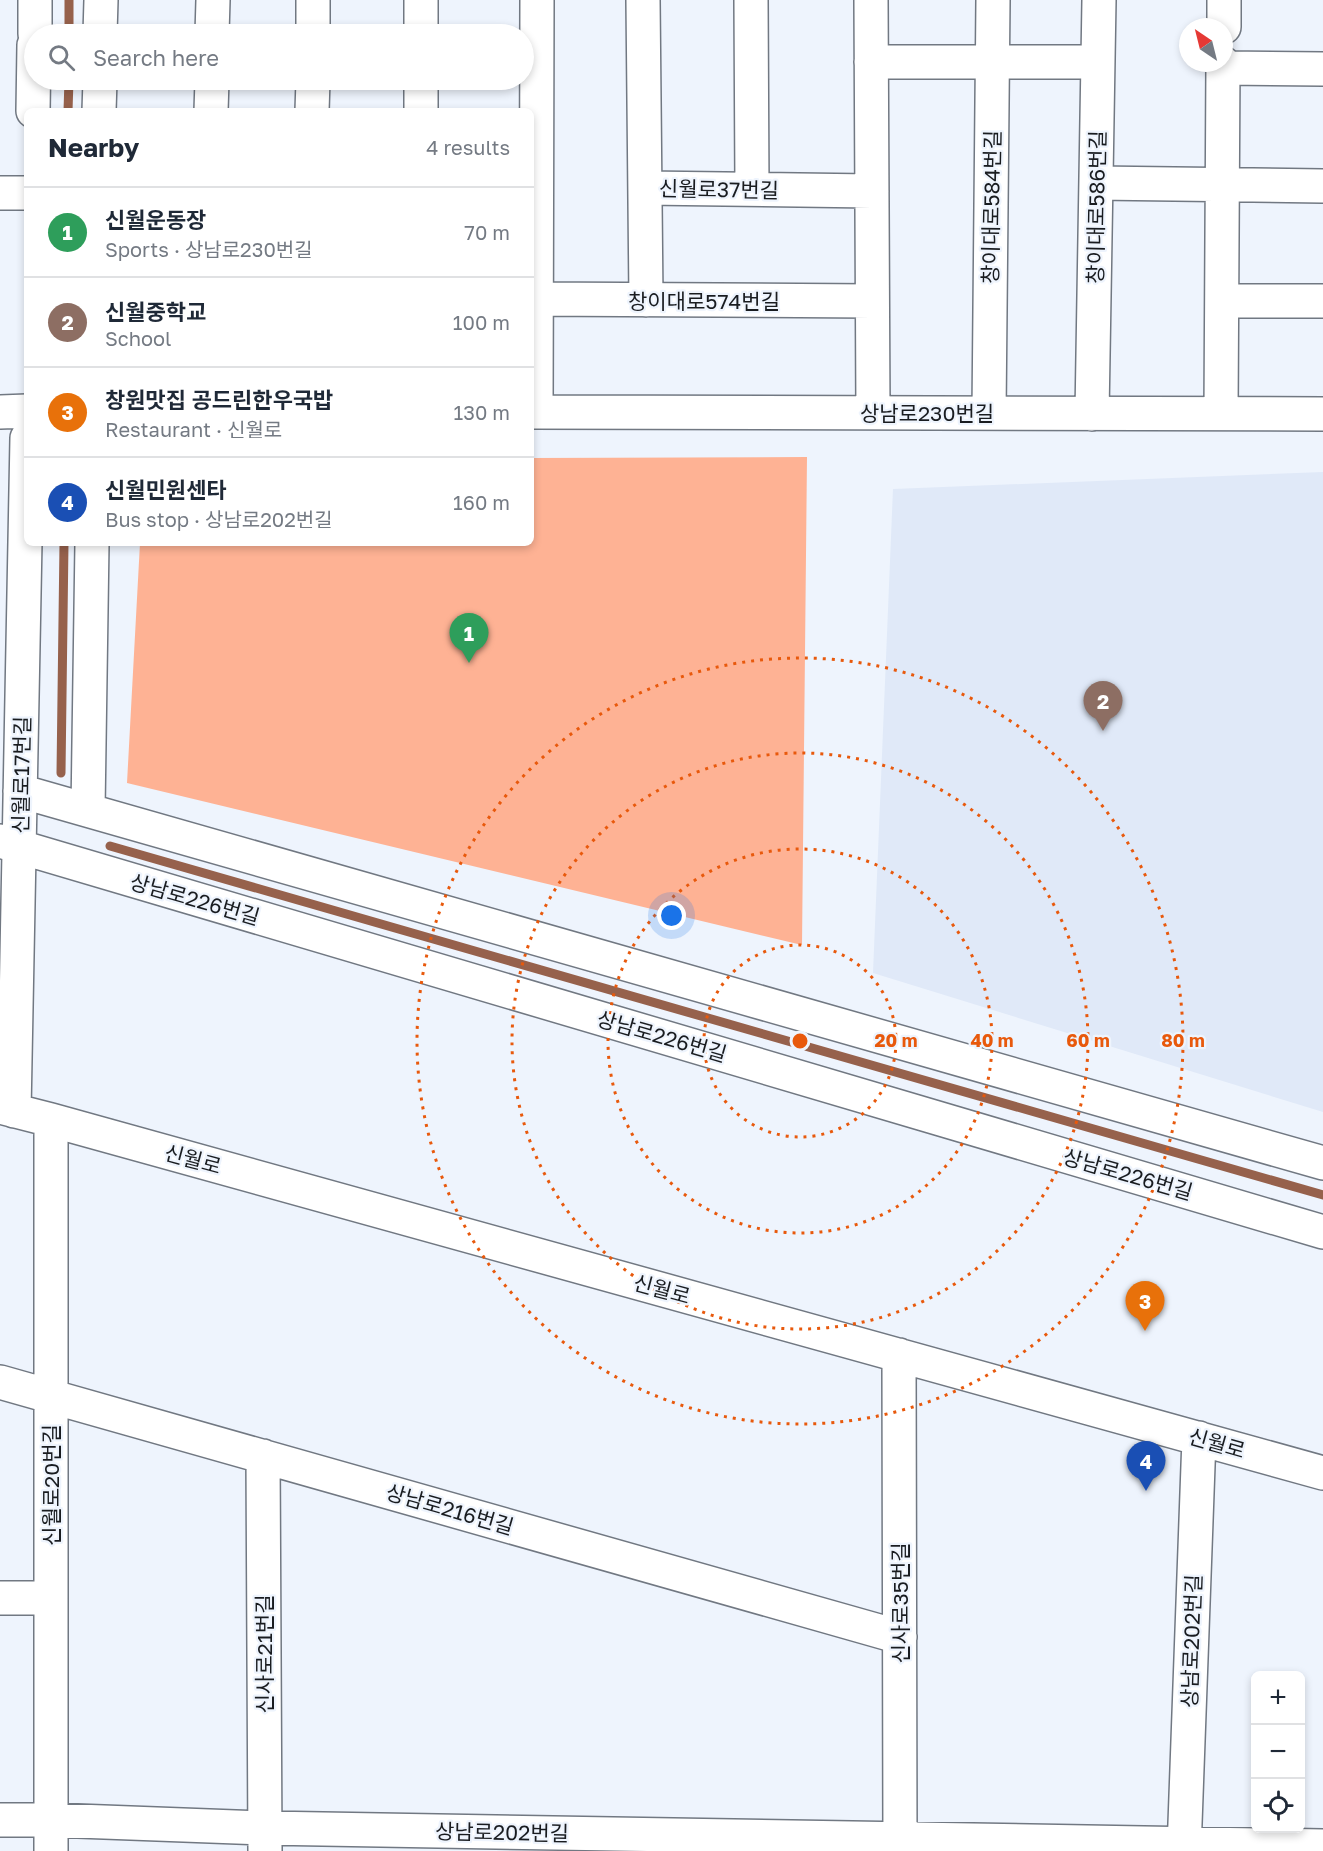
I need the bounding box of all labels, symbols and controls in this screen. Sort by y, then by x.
north arrow [1179,18,1233,72]
search box [24,24,534,90]
icon: search [45,41,78,74]
text: Search here [93,44,219,71]
street label: 창이대로584번길 [977,130,1005,284]
street label: 창이대로586번길 [1082,130,1110,284]
text: Nearby [48,132,139,163]
text: 4 results [426,135,510,159]
street label: 신월로37번길 [659,175,779,203]
text: 신월운동장 [105,206,206,233]
text: 1 [62,220,73,244]
text: 70 m [464,220,510,244]
text: Sports · 상남로230번길 [105,237,313,261]
street label: 창이대로574번길 [628,288,780,314]
text: 신월중학교 [105,298,206,325]
text: 2 [61,310,74,334]
text: 100 m [453,310,510,334]
text: School [105,326,171,350]
text: 창원맛집 공드린한우국밥 [105,386,333,413]
text: 3 [61,400,74,424]
text: 130 m [454,400,510,424]
street label: 상남로230번길 [860,400,994,426]
text: Restaurant · 신월로 [105,417,282,441]
text: 신월민원센타 [105,476,226,503]
text: 4 [61,490,74,514]
text: 160 m [453,490,510,514]
text: Bus stop · 상남로202번길 [105,507,333,531]
pin: 1 [450,614,488,663]
pin: 2 [1084,682,1122,731]
street label: 신월로17번길 [7,716,35,834]
street label: 상남로226번길 [127,868,263,930]
your location [657,901,686,930]
street label: 상남로226번길 [594,1005,730,1067]
text: 20 m [875,1029,917,1051]
text: 40 m [970,1029,1014,1051]
text: 60 m [1066,1029,1110,1051]
text: 80 m [1161,1029,1205,1051]
centre of rings [790,1031,810,1051]
street label: 신월로 [162,1139,224,1179]
street label: 상남로226번길 [1060,1143,1196,1205]
street label: 신월로 [631,1269,693,1309]
pin: 3 [1126,1282,1164,1331]
street label: 신월로 [1186,1423,1248,1463]
street label: 신월로20번길 [38,1424,64,1546]
pin: 4 [1126,1442,1166,1491]
street label: 상남로216번길 [383,1478,517,1540]
street label: 신사로35번길 [887,1542,913,1664]
street label: 상남로202번길 [1176,1574,1206,1708]
street label: 신사로21번길 [251,1595,277,1713]
map controls [1251,1671,1305,1833]
button: + [1251,1671,1305,1725]
button: − [1251,1725,1305,1779]
button: locate [1251,1779,1305,1833]
street label: 상남로202번길 [435,1818,569,1846]

